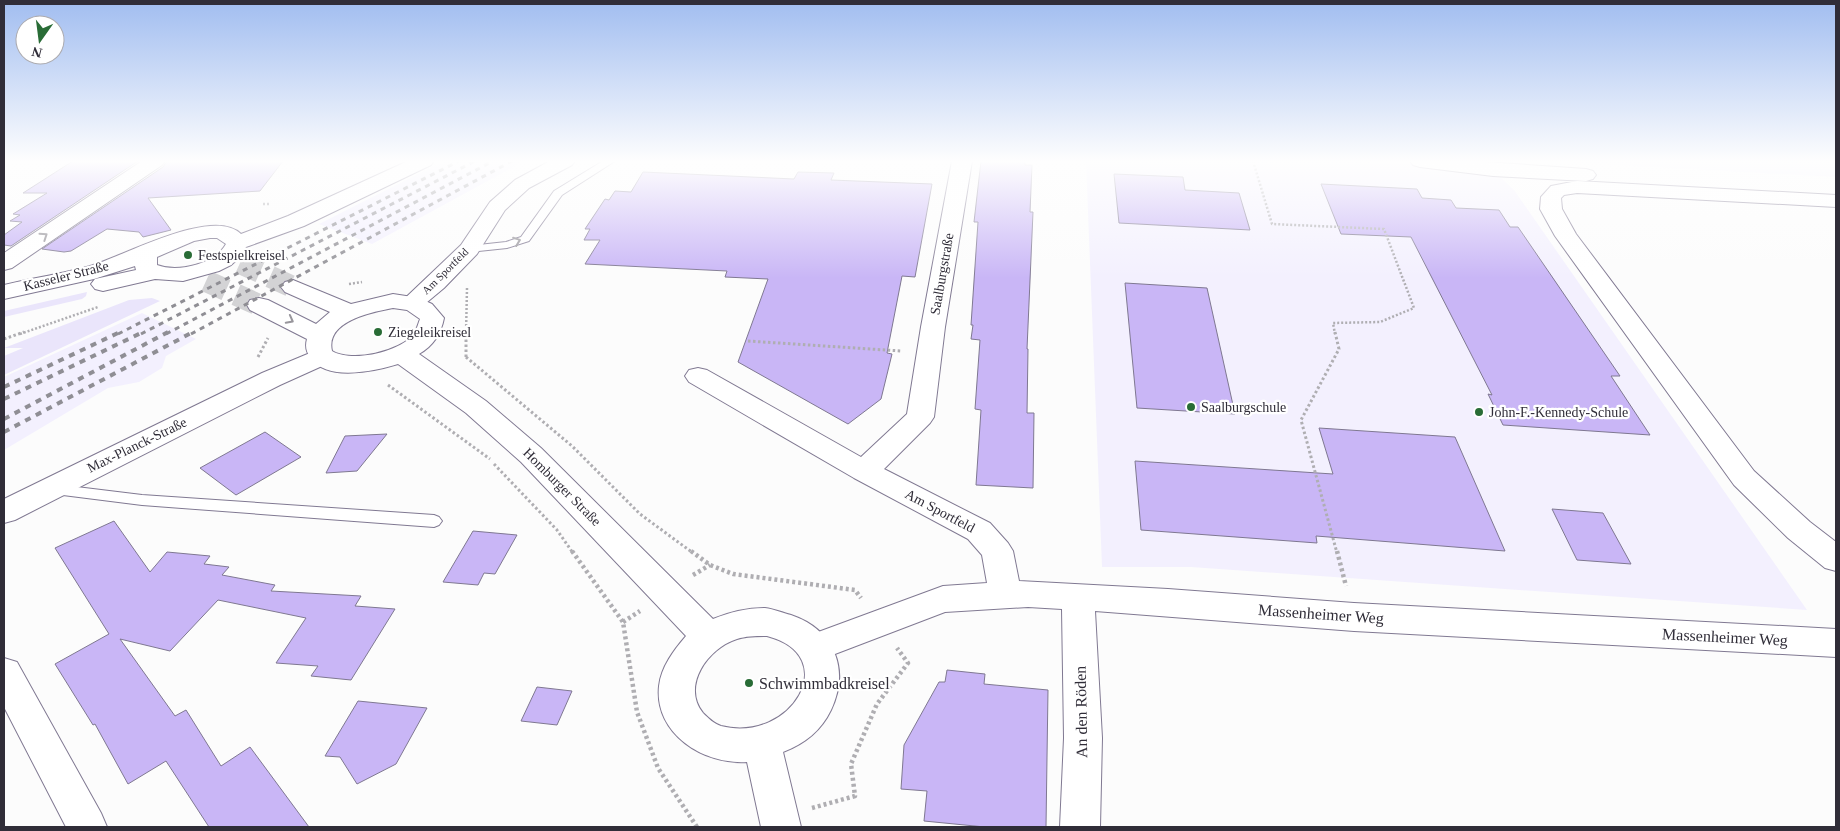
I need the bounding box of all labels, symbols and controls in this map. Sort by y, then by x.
north arrow [15,15,65,65]
text: N [30,44,44,61]
street label: Saalburgstraße [927,232,957,316]
one-way arrow [39,233,48,242]
one-way arrow [512,237,521,247]
street label: Am Sportfeld [419,245,471,297]
place label: Festspielkreisel [198,248,285,263]
marker: Festspielkreisel [182,249,194,261]
street label: Kasseler Straße [22,258,110,294]
one-way arrow [285,314,294,324]
place label: Ziegeleikreisel [388,325,471,340]
marker: Ziegeleikreisel [372,326,384,338]
place label: Saalburgschule [1201,400,1286,415]
marker: Saalburgschule [1185,401,1197,413]
place label: John-F.-Kennedy-Schule [1489,405,1628,420]
marker: John-F.-Kennedy-Schule [1473,406,1485,418]
street label: Max-Planck-Straße [85,414,189,476]
street label: Homburger Straße [520,445,604,529]
street label: Am Sportfeld [903,486,977,536]
street label: Massenheimer Weg [1258,601,1384,628]
street label: Massenheimer Weg [1662,625,1788,650]
street label: An den Röden [1072,666,1090,758]
place label: Schwimmbadkreisel [759,675,890,692]
marker: Schwimmbadkreisel [743,677,755,689]

